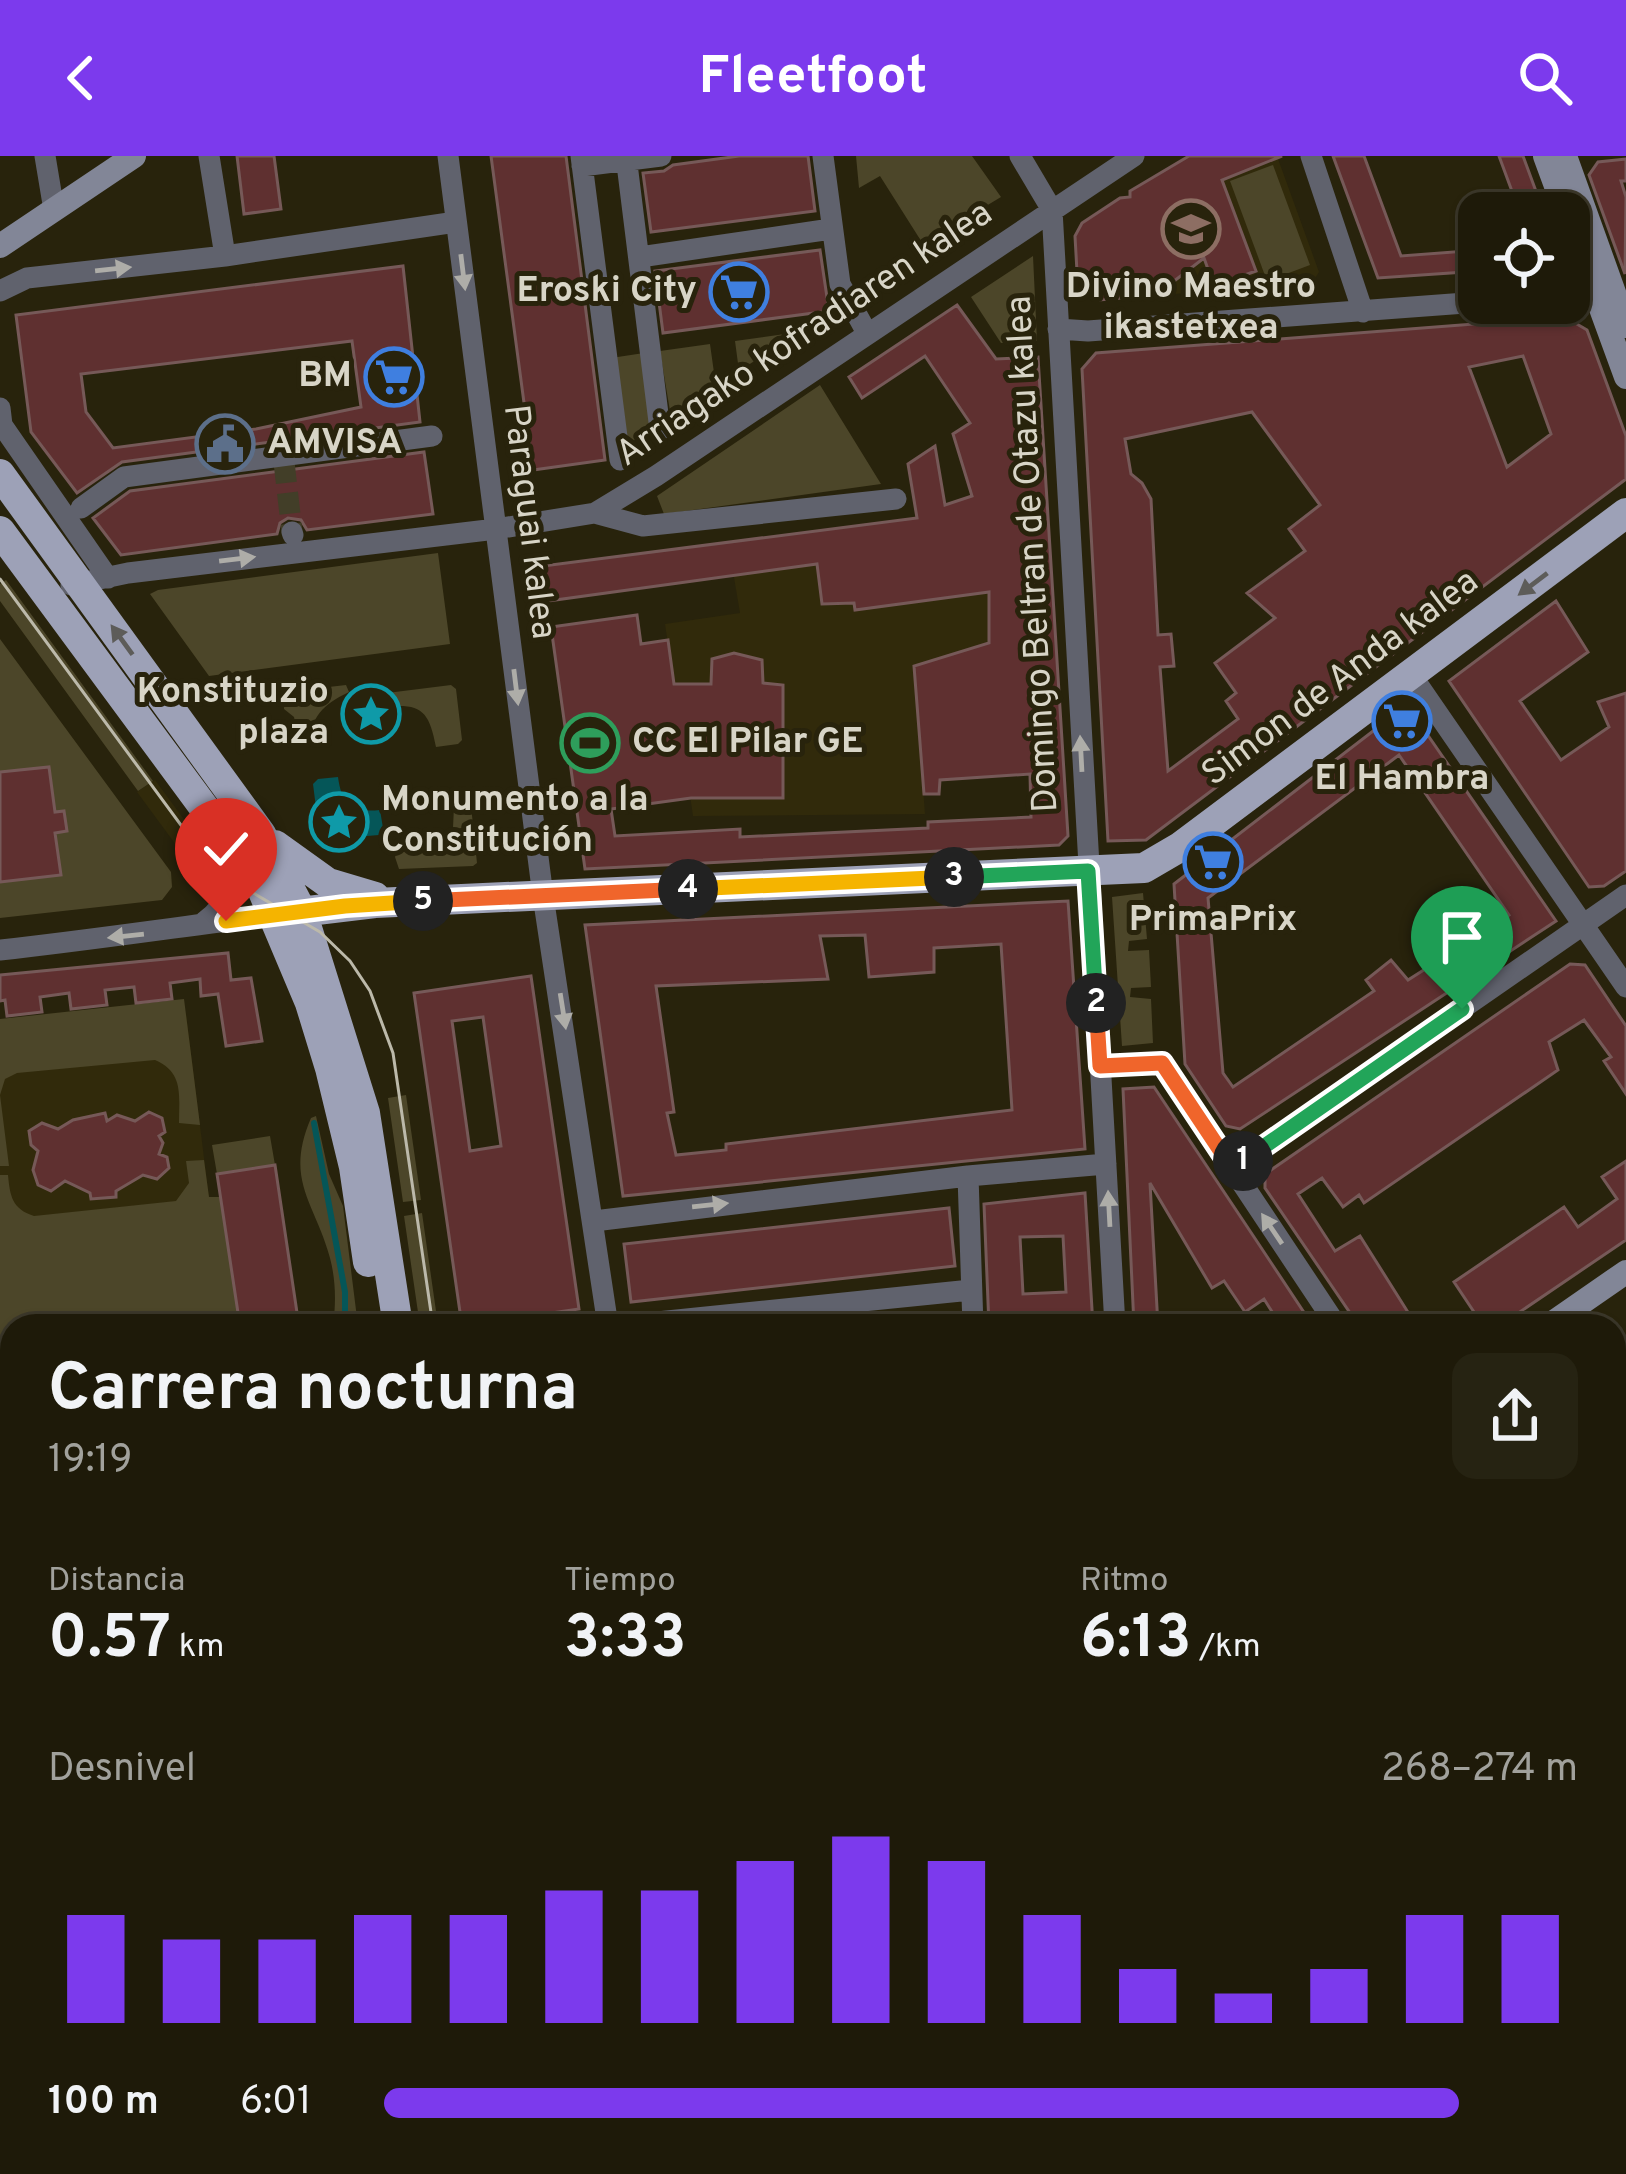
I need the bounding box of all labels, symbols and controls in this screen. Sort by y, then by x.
text: Fleetfoot [699,44,927,113]
icon: back [48,45,114,111]
icon: search [1512,45,1578,111]
street label: Arriagako kofradiaren kalea [608,192,1002,478]
map controls [1458,192,1590,324]
button: locate [1458,192,1590,324]
school or university icon: Divino Maestro ikastetxea [1160,198,1222,260]
one-way arrow [453,254,472,291]
one-way arrow [95,259,132,278]
supermarket icon: Eroski City [708,261,770,323]
place label: Divino Maestro ikastetxea [1066,265,1316,352]
place label: Eroski City [516,269,697,315]
street label: Domingo Beltran de Otazu kalea [997,294,1071,814]
supermarket icon: BM [363,346,425,408]
place label: BM [298,354,352,400]
street label: Paraguai kalea [491,402,565,642]
public building icon: AMVISA [194,413,256,475]
place label: AMVISA [267,421,402,467]
one-way arrow [219,549,257,568]
street label: Simon de Anda kalea [1194,560,1488,798]
one-way arrow [1517,571,1549,596]
one-way arrow [111,624,135,656]
one-way arrow [507,669,526,706]
place label: Konstituzio plaza [137,670,329,757]
place icon: Konstituzio plaza [340,683,402,745]
supermarket icon: El Hambra [1371,690,1433,752]
sports icon: CC El Pilar GE [559,712,621,774]
place label: CC El Pilar GE [632,720,863,766]
one-way arrow [1071,734,1090,772]
place label: El Hambra [1315,757,1489,803]
place label: Monumento a la Constitución [381,778,648,865]
place icon: Monumento a la Constitución [308,791,370,853]
pin [175,798,277,921]
icon: check [193,816,259,882]
supermarket icon: PrimaPrix [1182,831,1244,893]
pin: 3 [924,847,984,907]
text: 3 [944,856,964,898]
pin: 4 [658,859,718,919]
text: 4 [677,868,699,910]
pin: 5 [393,871,453,931]
text: 5 [413,880,433,922]
pin [1411,886,1513,1009]
place label: PrimaPrix [1129,898,1297,944]
icon: arrive [1429,904,1495,970]
one-way arrow [107,927,144,946]
pin: 2 [1066,973,1126,1033]
text: 2 [1086,982,1106,1024]
one-way arrow [554,993,573,1030]
pin: 1 [1213,1131,1273,1191]
text: 1 [1236,1140,1250,1182]
one-way arrow [1099,1189,1118,1227]
one-way arrow [692,1196,729,1215]
one-way arrow [1261,1212,1284,1245]
text: Carrera nocturna [48,1350,578,1433]
button: share [1452,1353,1578,1479]
text: 19:19 [48,1437,132,1486]
text: Distancia [48,1561,185,1603]
text: Tiempo [564,1561,676,1603]
text: Ritmo [1080,1561,1168,1603]
text: 0.57 [48,1603,171,1679]
text: 3:33 [564,1603,687,1679]
text: 6:13 [1080,1603,1191,1679]
text: km [171,1627,224,1669]
text: /km [1191,1627,1261,1669]
text: Desnivel [48,1746,196,1795]
text: 268–274 m [1381,1746,1578,1795]
text: 100 m [48,2079,159,2128]
text: 6:01 [240,2079,312,2128]

